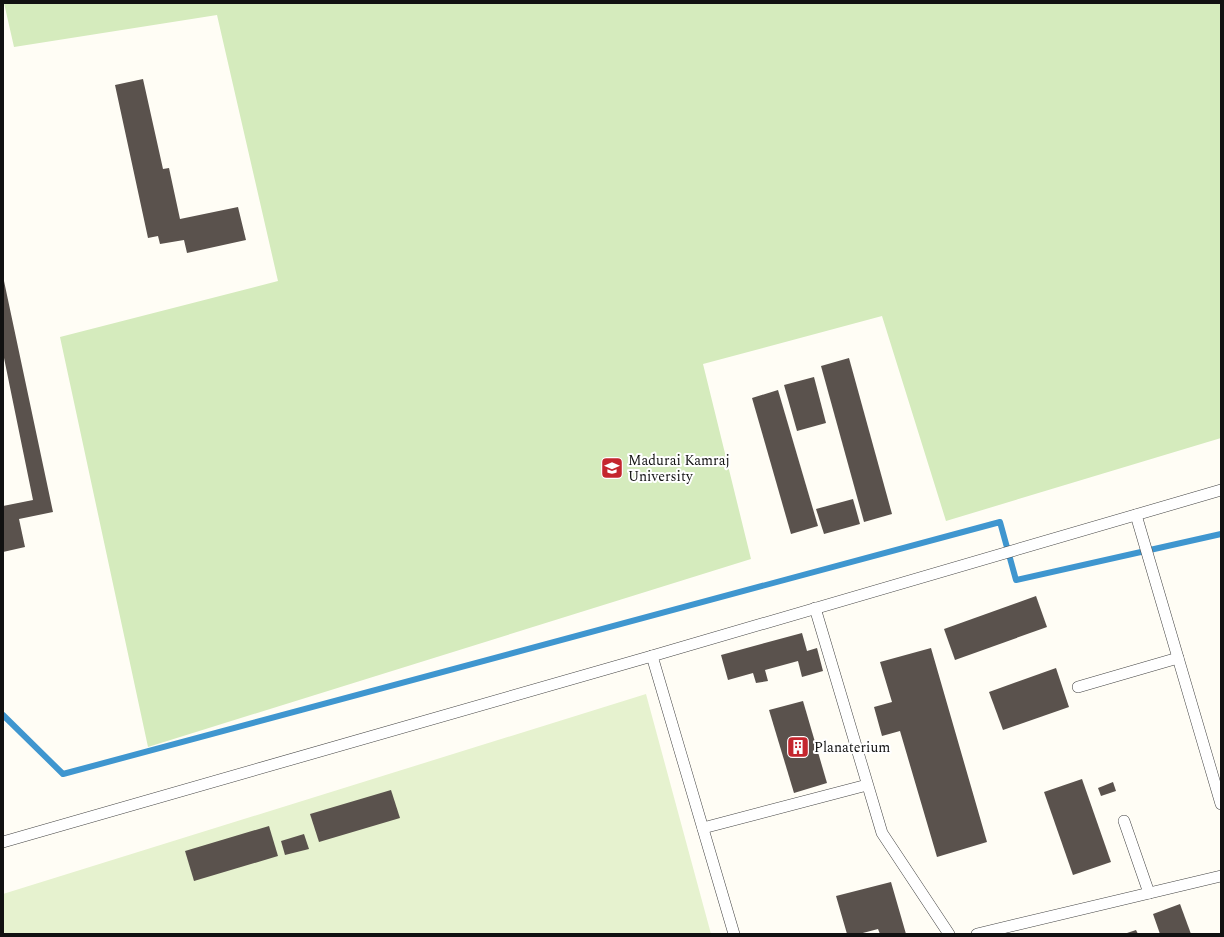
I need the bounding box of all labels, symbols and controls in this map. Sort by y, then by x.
place label: Madurai Kamraj University [628,450,730,487]
school or university icon: Madurai Kamraj University [599,455,625,481]
building icon: Planaterium [785,734,811,760]
place label: Planaterium [814,737,890,758]

